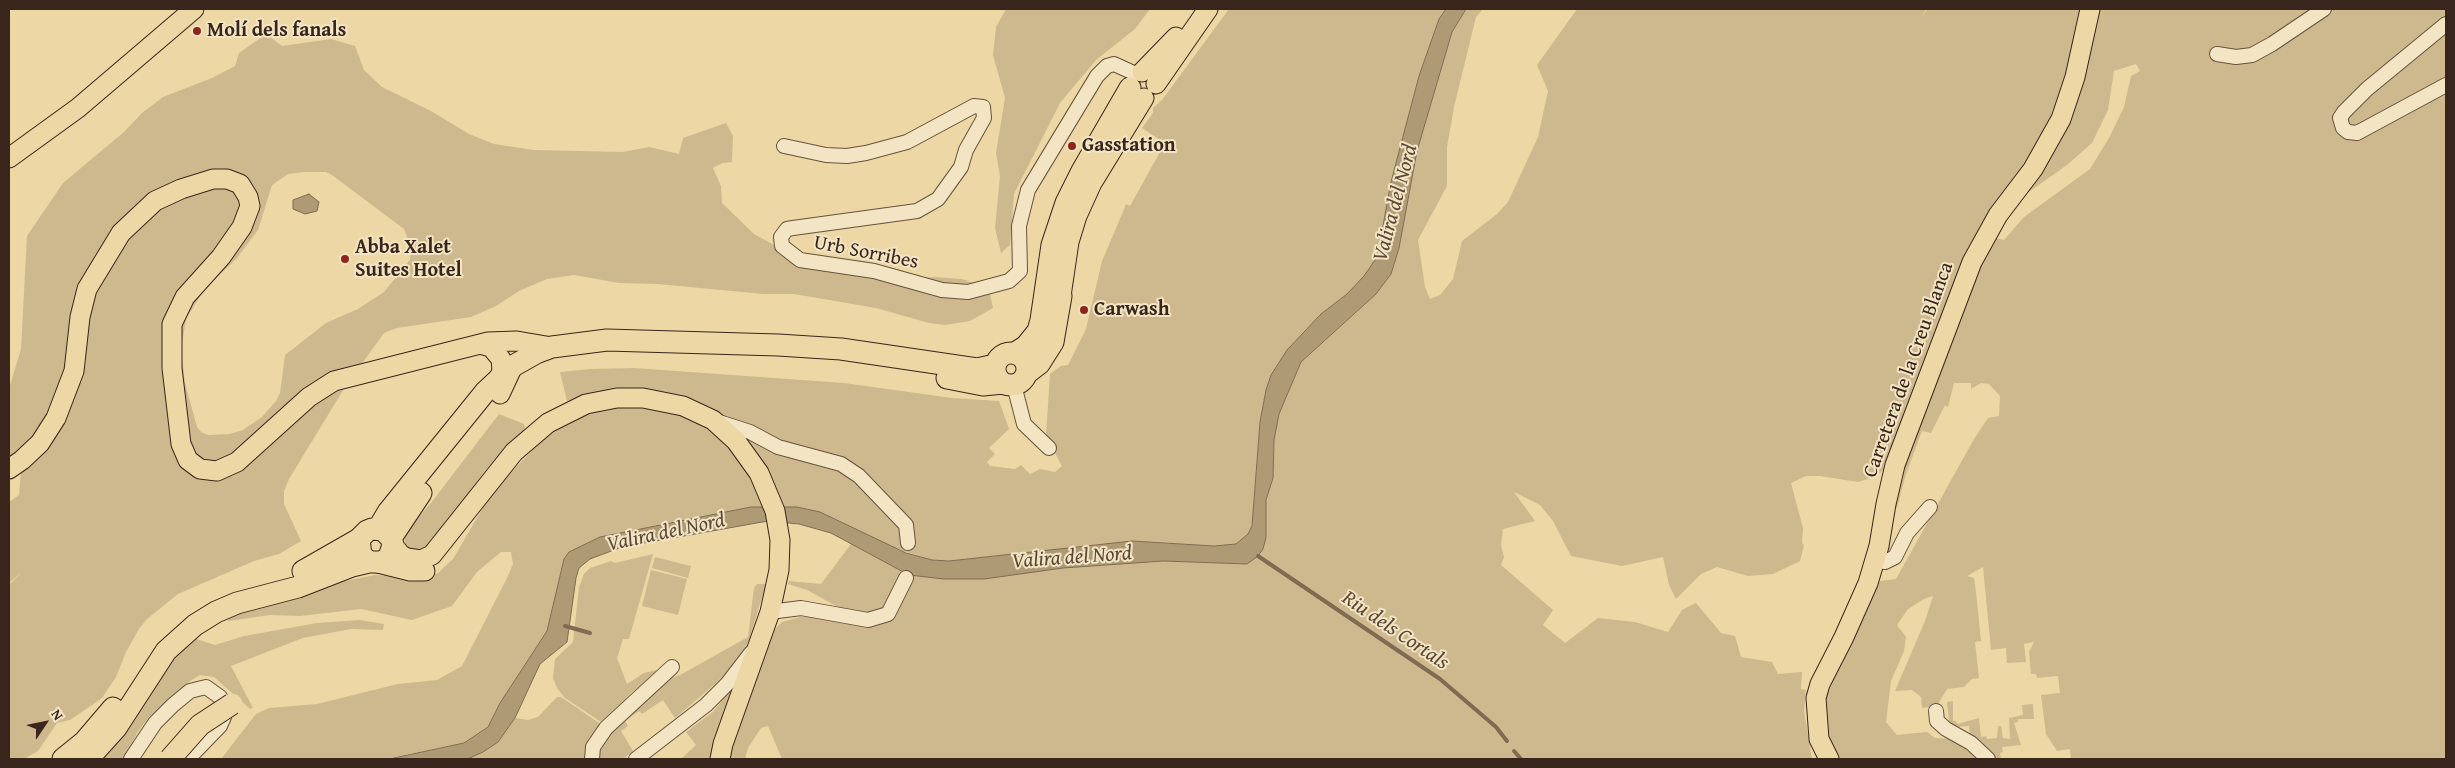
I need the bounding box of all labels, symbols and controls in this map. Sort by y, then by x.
place label: Molí dels fanals [207,19,346,43]
marker: Molí dels fanals [191,25,203,37]
place label: Gasstation [1082,134,1176,158]
marker: Gasstation [1066,140,1078,152]
water label: Valira del Nord [1368,142,1424,264]
street label: Urb Sorribes [812,231,920,275]
place label: Abba Xalet Suites Hotel [355,236,462,283]
marker: Abba Xalet Suites Hotel [339,253,351,265]
street label: Carretera de la Creu Blanca [1859,259,1959,481]
place label: Carwash [1094,298,1170,322]
marker: Carwash [1078,304,1090,316]
water label: Valira del Nord [605,508,727,558]
water label: Valira del Nord [1011,541,1133,575]
water label: Riu dels Cortals [1337,586,1453,676]
north arrow [20,698,70,748]
text: N [47,705,68,724]

